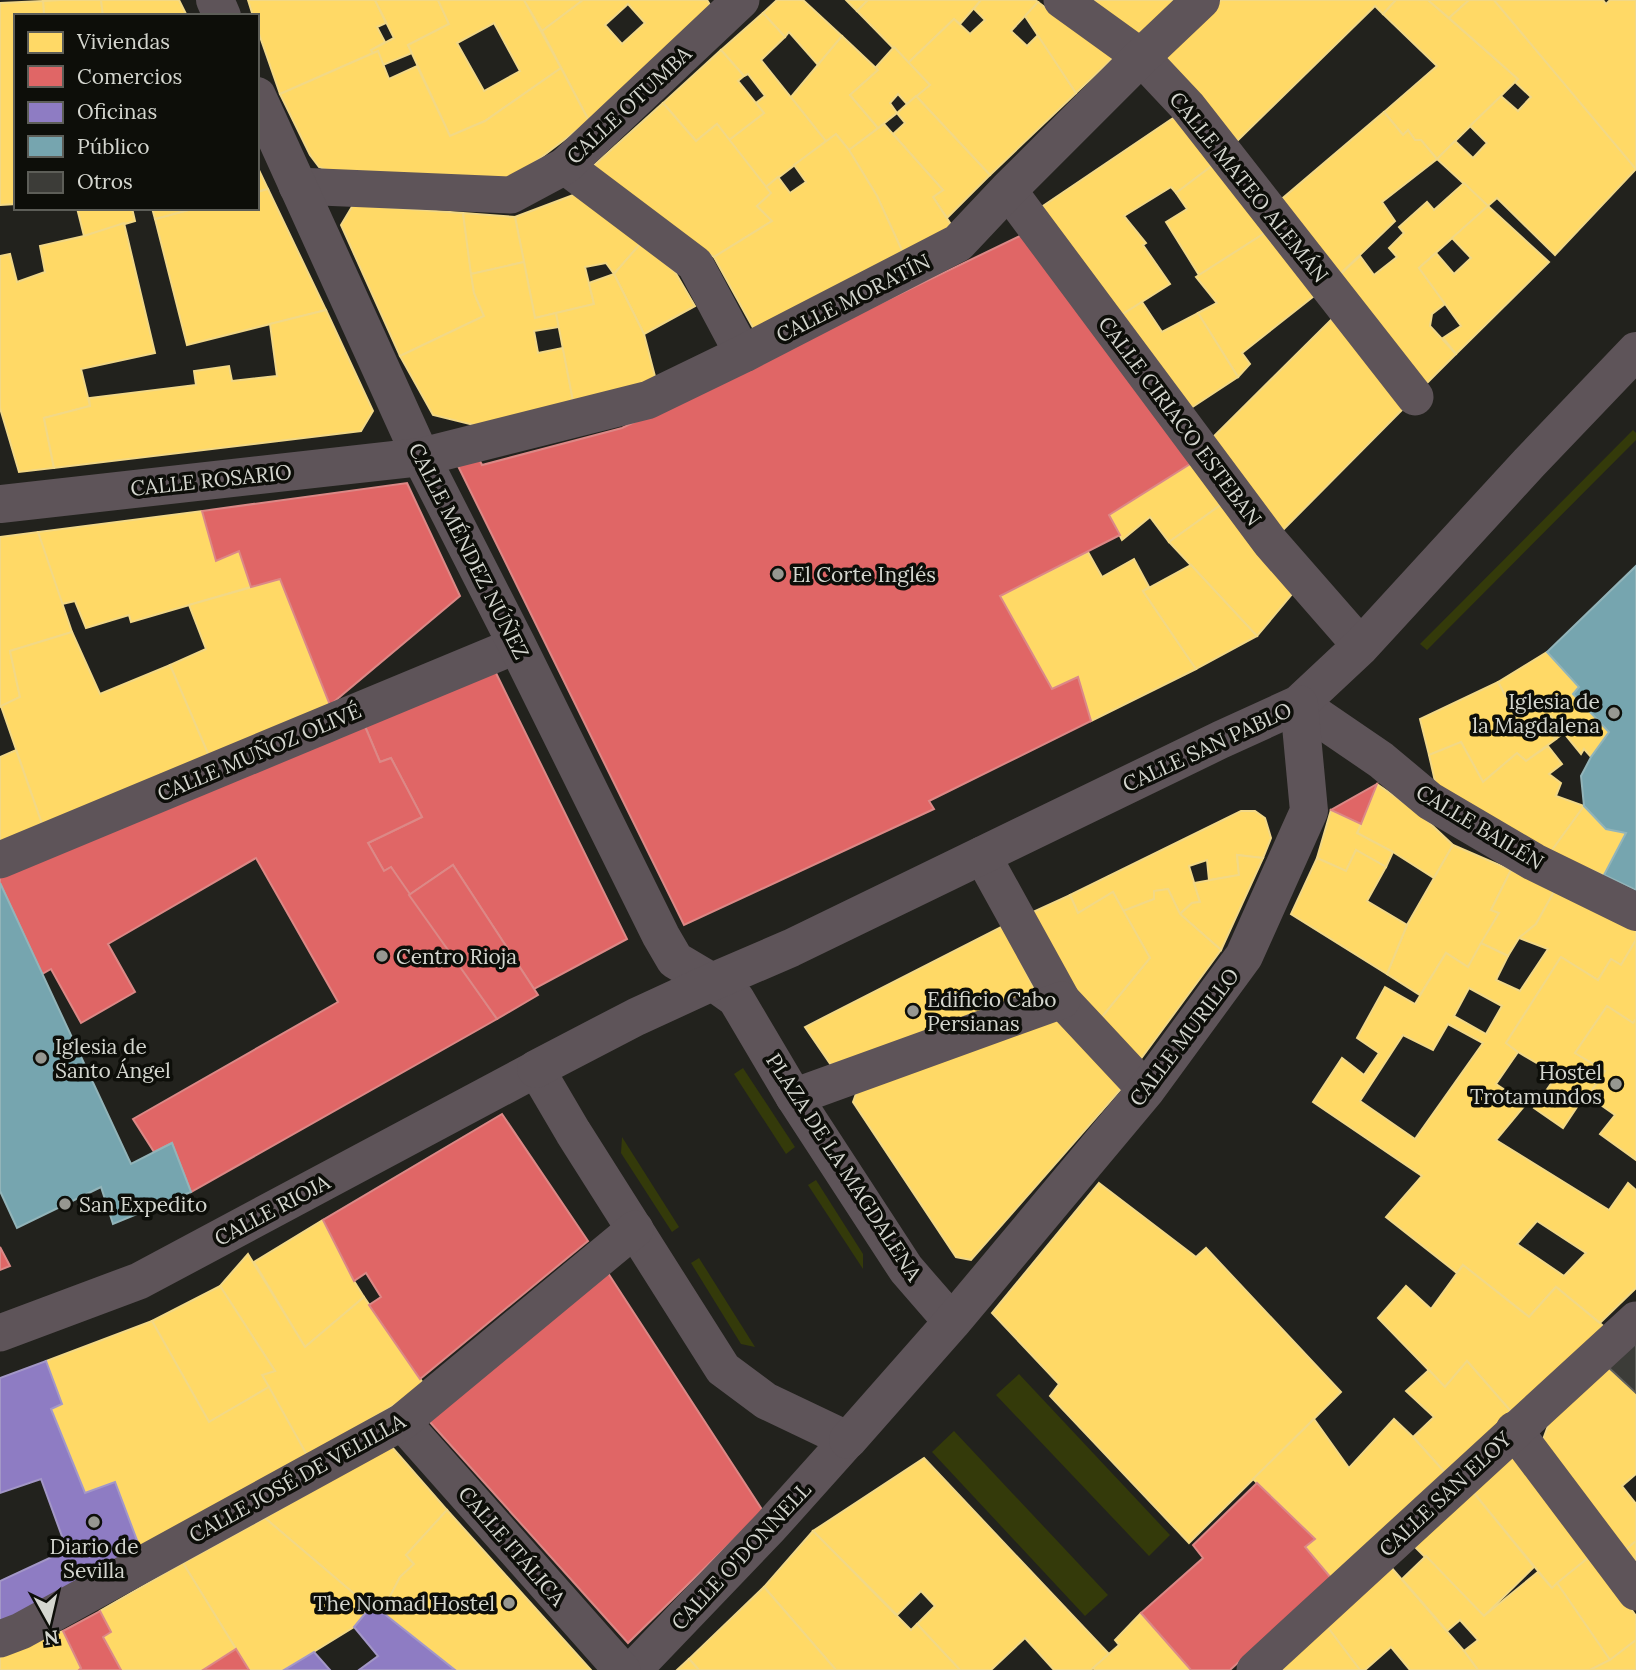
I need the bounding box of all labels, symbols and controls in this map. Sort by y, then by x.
legend [14,14,259,210]
text: Viviendas [76,28,170,55]
street label: CALLE OTUMBA [561,40,698,170]
text: Comercios [77,63,182,90]
street label: CALLE MATEO ALEMÁN [1164,86,1334,288]
text: Oficinas [77,98,157,125]
text: Público [77,133,149,160]
text: Otros [77,168,133,195]
street label: CALLE MORATÍN [771,247,935,349]
street label: CALLE CIRIACO ESTEBAN [1092,311,1268,531]
street label: CALLE MÉNDEZ NÚÑEZ [403,438,535,664]
street label: CALLE ROSARIO [129,458,293,502]
place label: El Corte Inglés [792,561,936,588]
marker: El Corte Inglés [770,566,786,582]
place label: Iglesia de la Magdalena [1472,688,1600,739]
street label: CALLE SAN PABLO [1118,696,1296,798]
street label: CALLE MUÑOZ OLIVÉ [153,697,365,807]
marker: Iglesia de la Magdalena [1606,705,1622,721]
street label: CALLE BAILÉN [1411,778,1549,876]
place label: Centro Rioja [396,943,517,970]
marker: Centro Rioja [374,948,390,964]
street label: CALLE MURILLO [1123,962,1245,1112]
place label: Edificio Cabo Persianas [927,986,1057,1037]
marker: Edificio Cabo Persianas [905,1003,921,1019]
place label: Iglesia de Santo Ángel [55,1033,171,1084]
street label: PLAZA DE LA MAGDALENA [760,1048,928,1287]
marker: Iglesia de Santo Ángel [33,1050,49,1066]
place label: Hostel Trotamundos [1470,1059,1602,1110]
marker: Hostel Trotamundos [1608,1076,1624,1092]
street label: CALLE RIOJA [210,1168,335,1252]
place label: San Expedito [79,1191,207,1218]
marker: San Expedito [57,1196,73,1212]
street label: CALLE JOSÉ DE VELILLA [184,1407,411,1549]
street label: CALLE SAN ELOY [1373,1425,1517,1562]
street label: CALLE O'DONNELL [665,1476,817,1636]
street label: CALLE ITÁLICA [453,1480,572,1612]
marker: Diario de Sevilla [86,1514,102,1530]
place label: Diario de Sevilla [49,1533,139,1584]
north arrow [14,1586,84,1656]
place label: The Nomad Hostel [313,1590,495,1617]
marker: The Nomad Hostel [501,1595,517,1611]
text: N [42,1625,60,1651]

